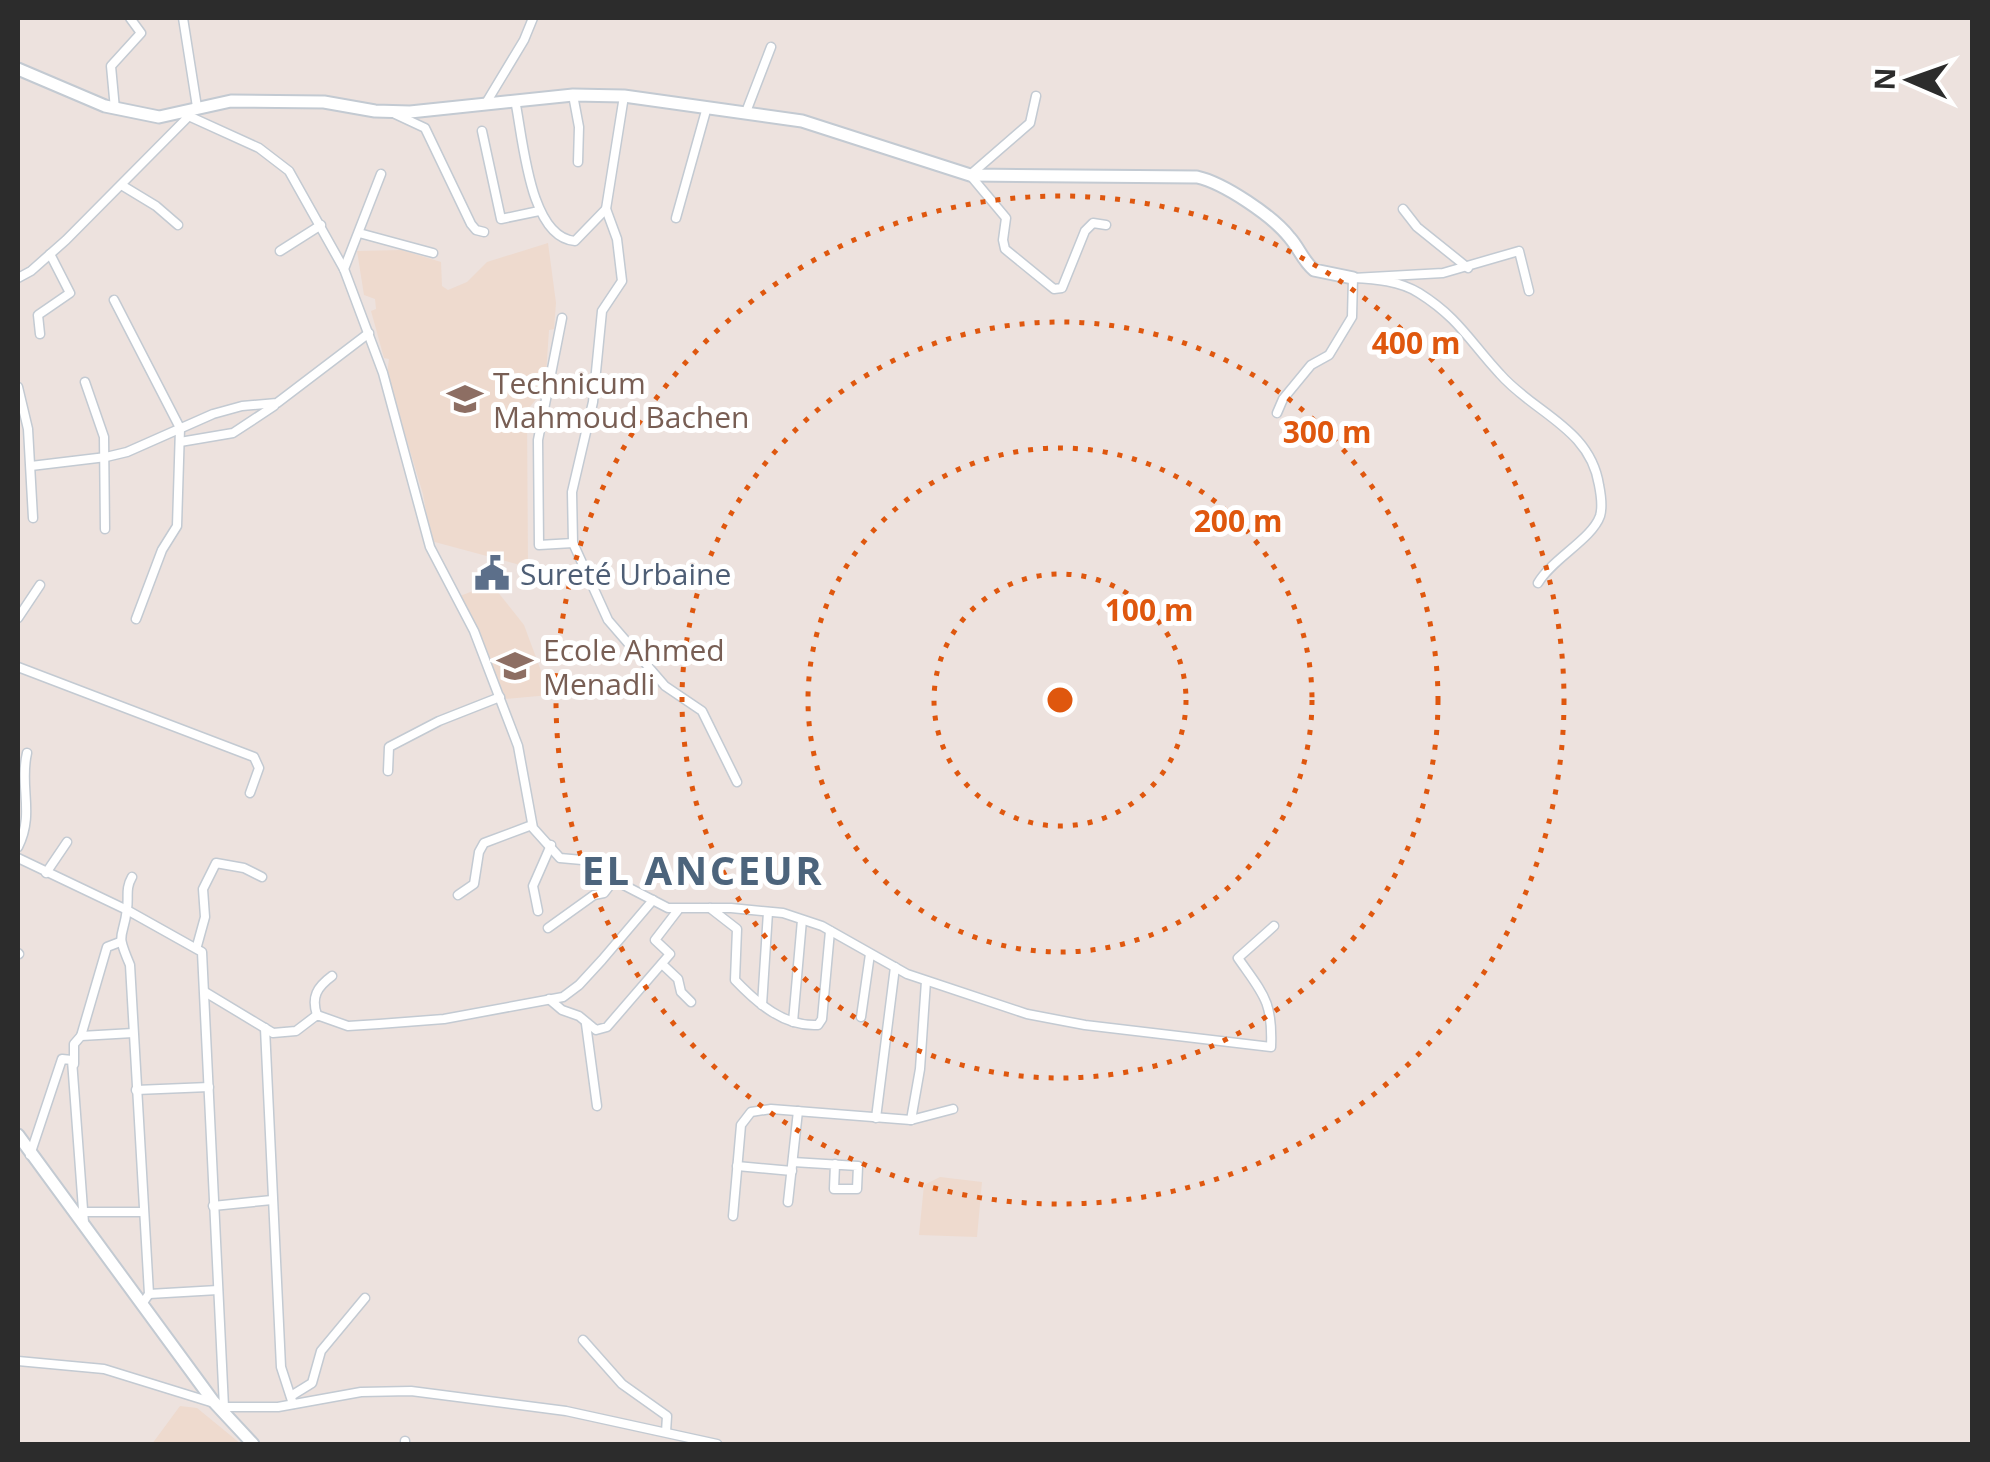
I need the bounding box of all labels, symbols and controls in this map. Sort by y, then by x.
north arrow [1860,30,1960,130]
text: N [1865,67,1903,91]
text: 400 m [1372,322,1460,363]
place label: Technicum Mahmoud Bachen [493,362,749,437]
school or university icon: Technicum Mahmoud Bachen [446,380,484,418]
text: 300 m [1283,411,1371,452]
text: 200 m [1194,500,1282,541]
place label: Sureté Urbaine [520,553,731,594]
public building icon: Sureté Urbaine [473,554,511,592]
text: 100 m [1105,589,1193,630]
place label: Ecole Ahmed Menadli [543,629,725,704]
school or university icon: Ecole Ahmed Menadli [496,647,534,685]
centre of rings [1042,682,1078,718]
district label: EL ANCEUR [582,842,824,897]

